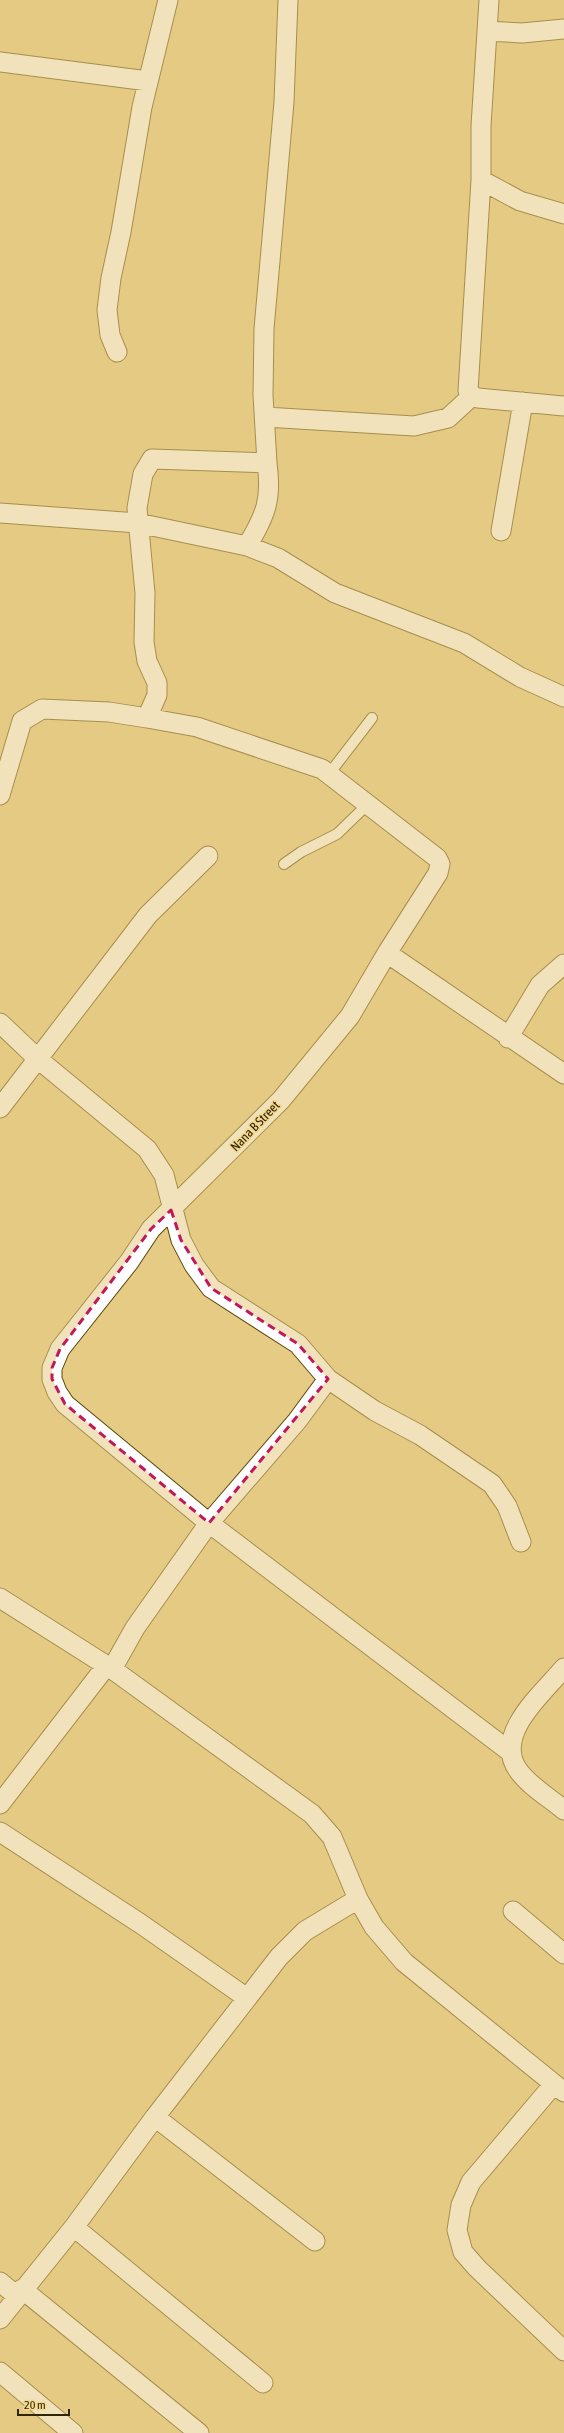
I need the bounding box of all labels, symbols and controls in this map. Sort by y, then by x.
street label: Nana B Street [227,1097,283,1154]
scale bar [18,2391,69,2417]
text: 20 m [24,2398,46,2412]

